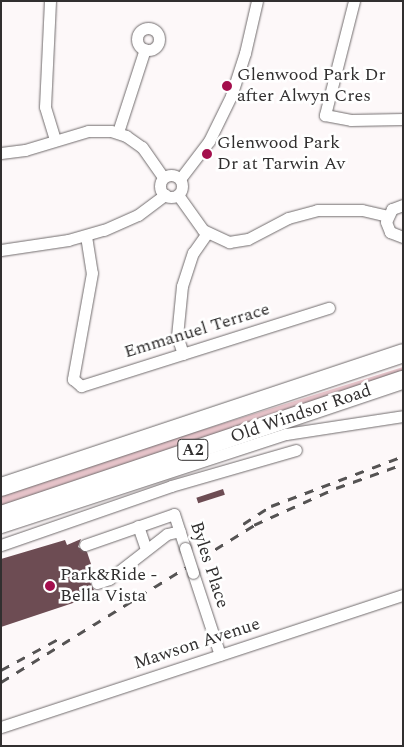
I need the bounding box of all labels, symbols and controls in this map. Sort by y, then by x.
place label: Glenwood Park Dr after Alwyn Cres [237,65,386,108]
marker: Glenwood Park Dr after Alwyn Cres [221,80,233,92]
place label: Glenwood Park Dr at Tarwin Av [217,133,345,176]
marker: Glenwood Park Dr at Tarwin Av [201,148,213,160]
street label: Emmanuel Terrace [122,299,272,363]
street label: Old Windsor Road [228,380,374,448]
road number: A2 [177,436,209,464]
street label: Byles Place [185,519,233,611]
place label: Park&Ride - Bella Vista [60,565,157,608]
marker: Park&Ride - Bella Vista [44,580,56,592]
street label: Mawson Avenue [131,613,263,675]

